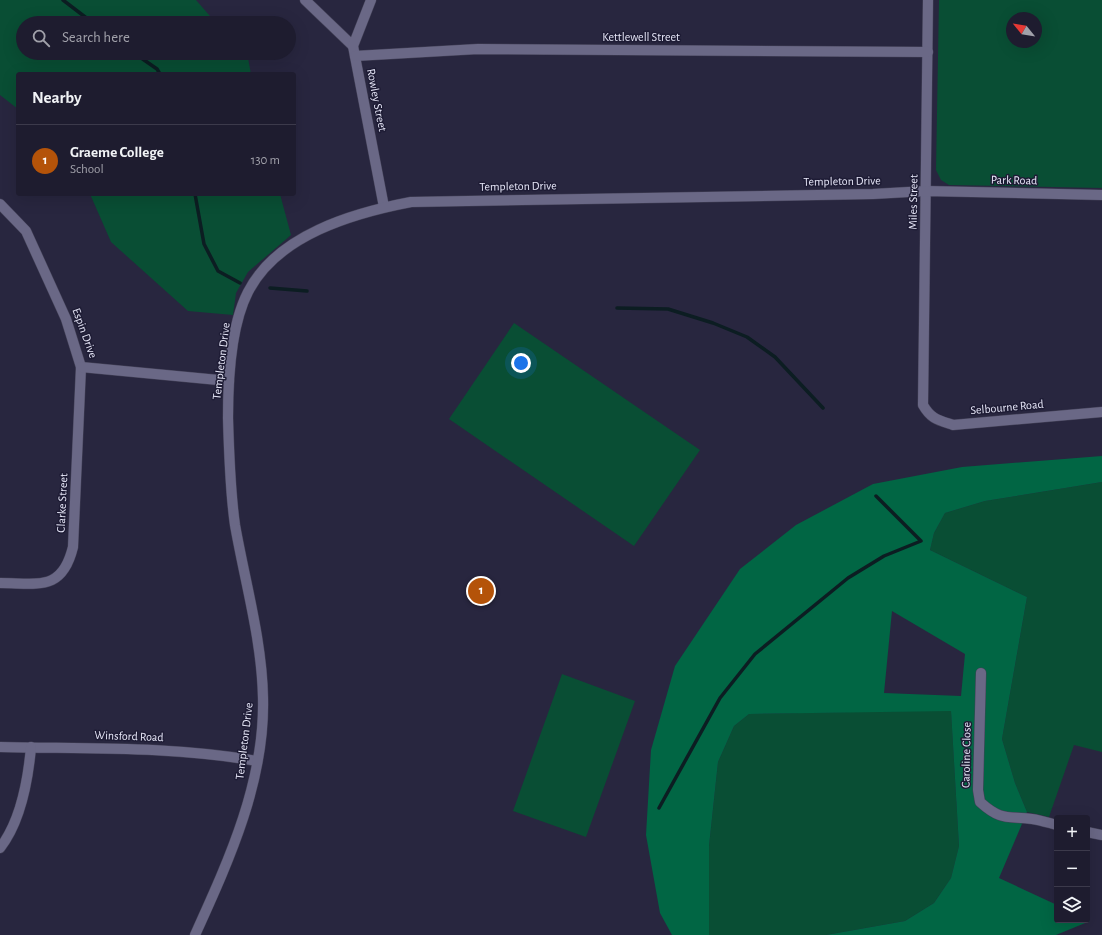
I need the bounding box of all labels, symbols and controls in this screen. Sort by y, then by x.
north arrow [1006,12,1042,48]
search box [16,16,296,60]
icon: search [30,27,52,49]
text: Search here [62,30,130,45]
street label: Kettlewell Street [602,31,680,43]
street label: Rowley Street [364,67,389,133]
text: Nearby [32,89,82,106]
text: Graeme College [70,145,164,160]
text: 1 [43,154,47,167]
text: 130 m [251,154,280,167]
text: School [70,163,104,176]
street label: Templeton Drive [803,174,881,188]
street label: Miles Street [907,174,919,230]
street label: Park Road [991,174,1037,186]
street label: Templeton Drive [479,179,557,193]
street label: Espin Drive [70,306,100,360]
street label: Templeton Drive [210,322,232,400]
your location [511,353,531,373]
street label: Selbourne Road [970,398,1044,416]
street label: Clarke Street [54,473,70,533]
pin: 1 [468,576,494,606]
street label: Templeton Drive [233,702,255,780]
street label: Caroline Close [959,722,973,788]
street label: Winsford Road [94,729,164,743]
map controls [1054,815,1090,923]
button: + [1054,815,1090,851]
button: − [1054,851,1090,887]
button: layers [1054,887,1090,923]

